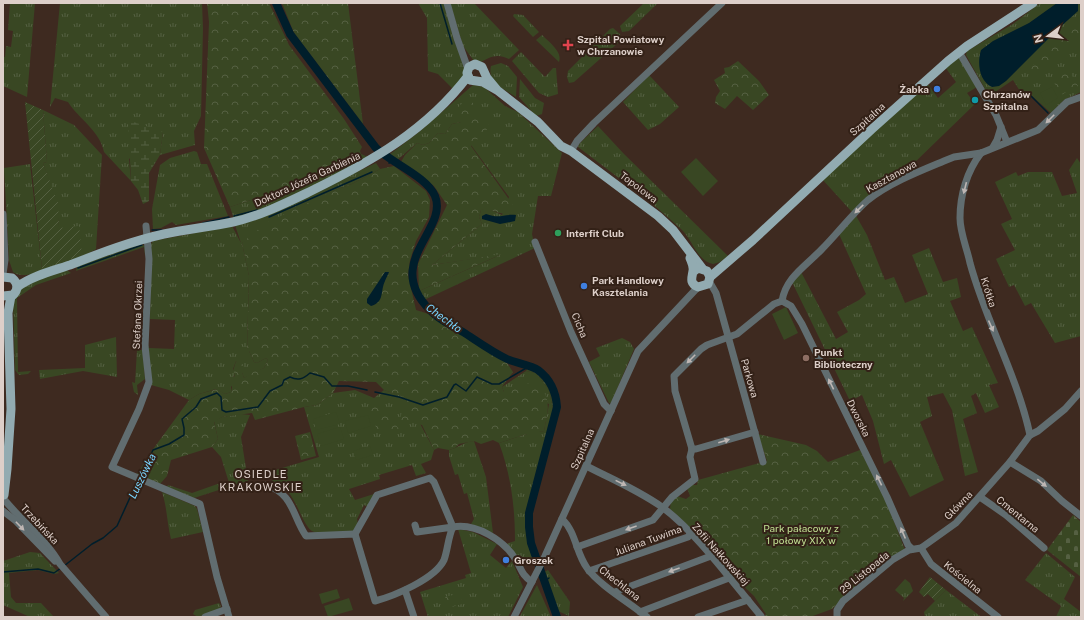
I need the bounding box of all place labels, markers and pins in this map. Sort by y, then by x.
place label: Szpital Powiatowy w Chrzanowie [577,33,665,57]
marker: Szpital Powiatowy w Chrzanowie [562,39,574,51]
place label: Żabka [899,83,929,95]
marker: Żabka [932,84,942,94]
place label: Chrzanów Szpitalna [983,88,1031,112]
marker: Chrzanów Szpitalna [970,95,980,105]
place label: Interfit Club [566,227,624,239]
marker: Interfit Club [553,228,563,238]
place label: Park Handlowy Kasztelania [592,274,664,298]
marker: Park Handlowy Kasztelania [579,281,589,291]
place label: Punkt Biblioteczny [814,346,873,370]
marker: Punkt Biblioteczny [801,353,811,363]
place label: Groszek [514,554,553,566]
marker: Groszek [501,555,511,565]

